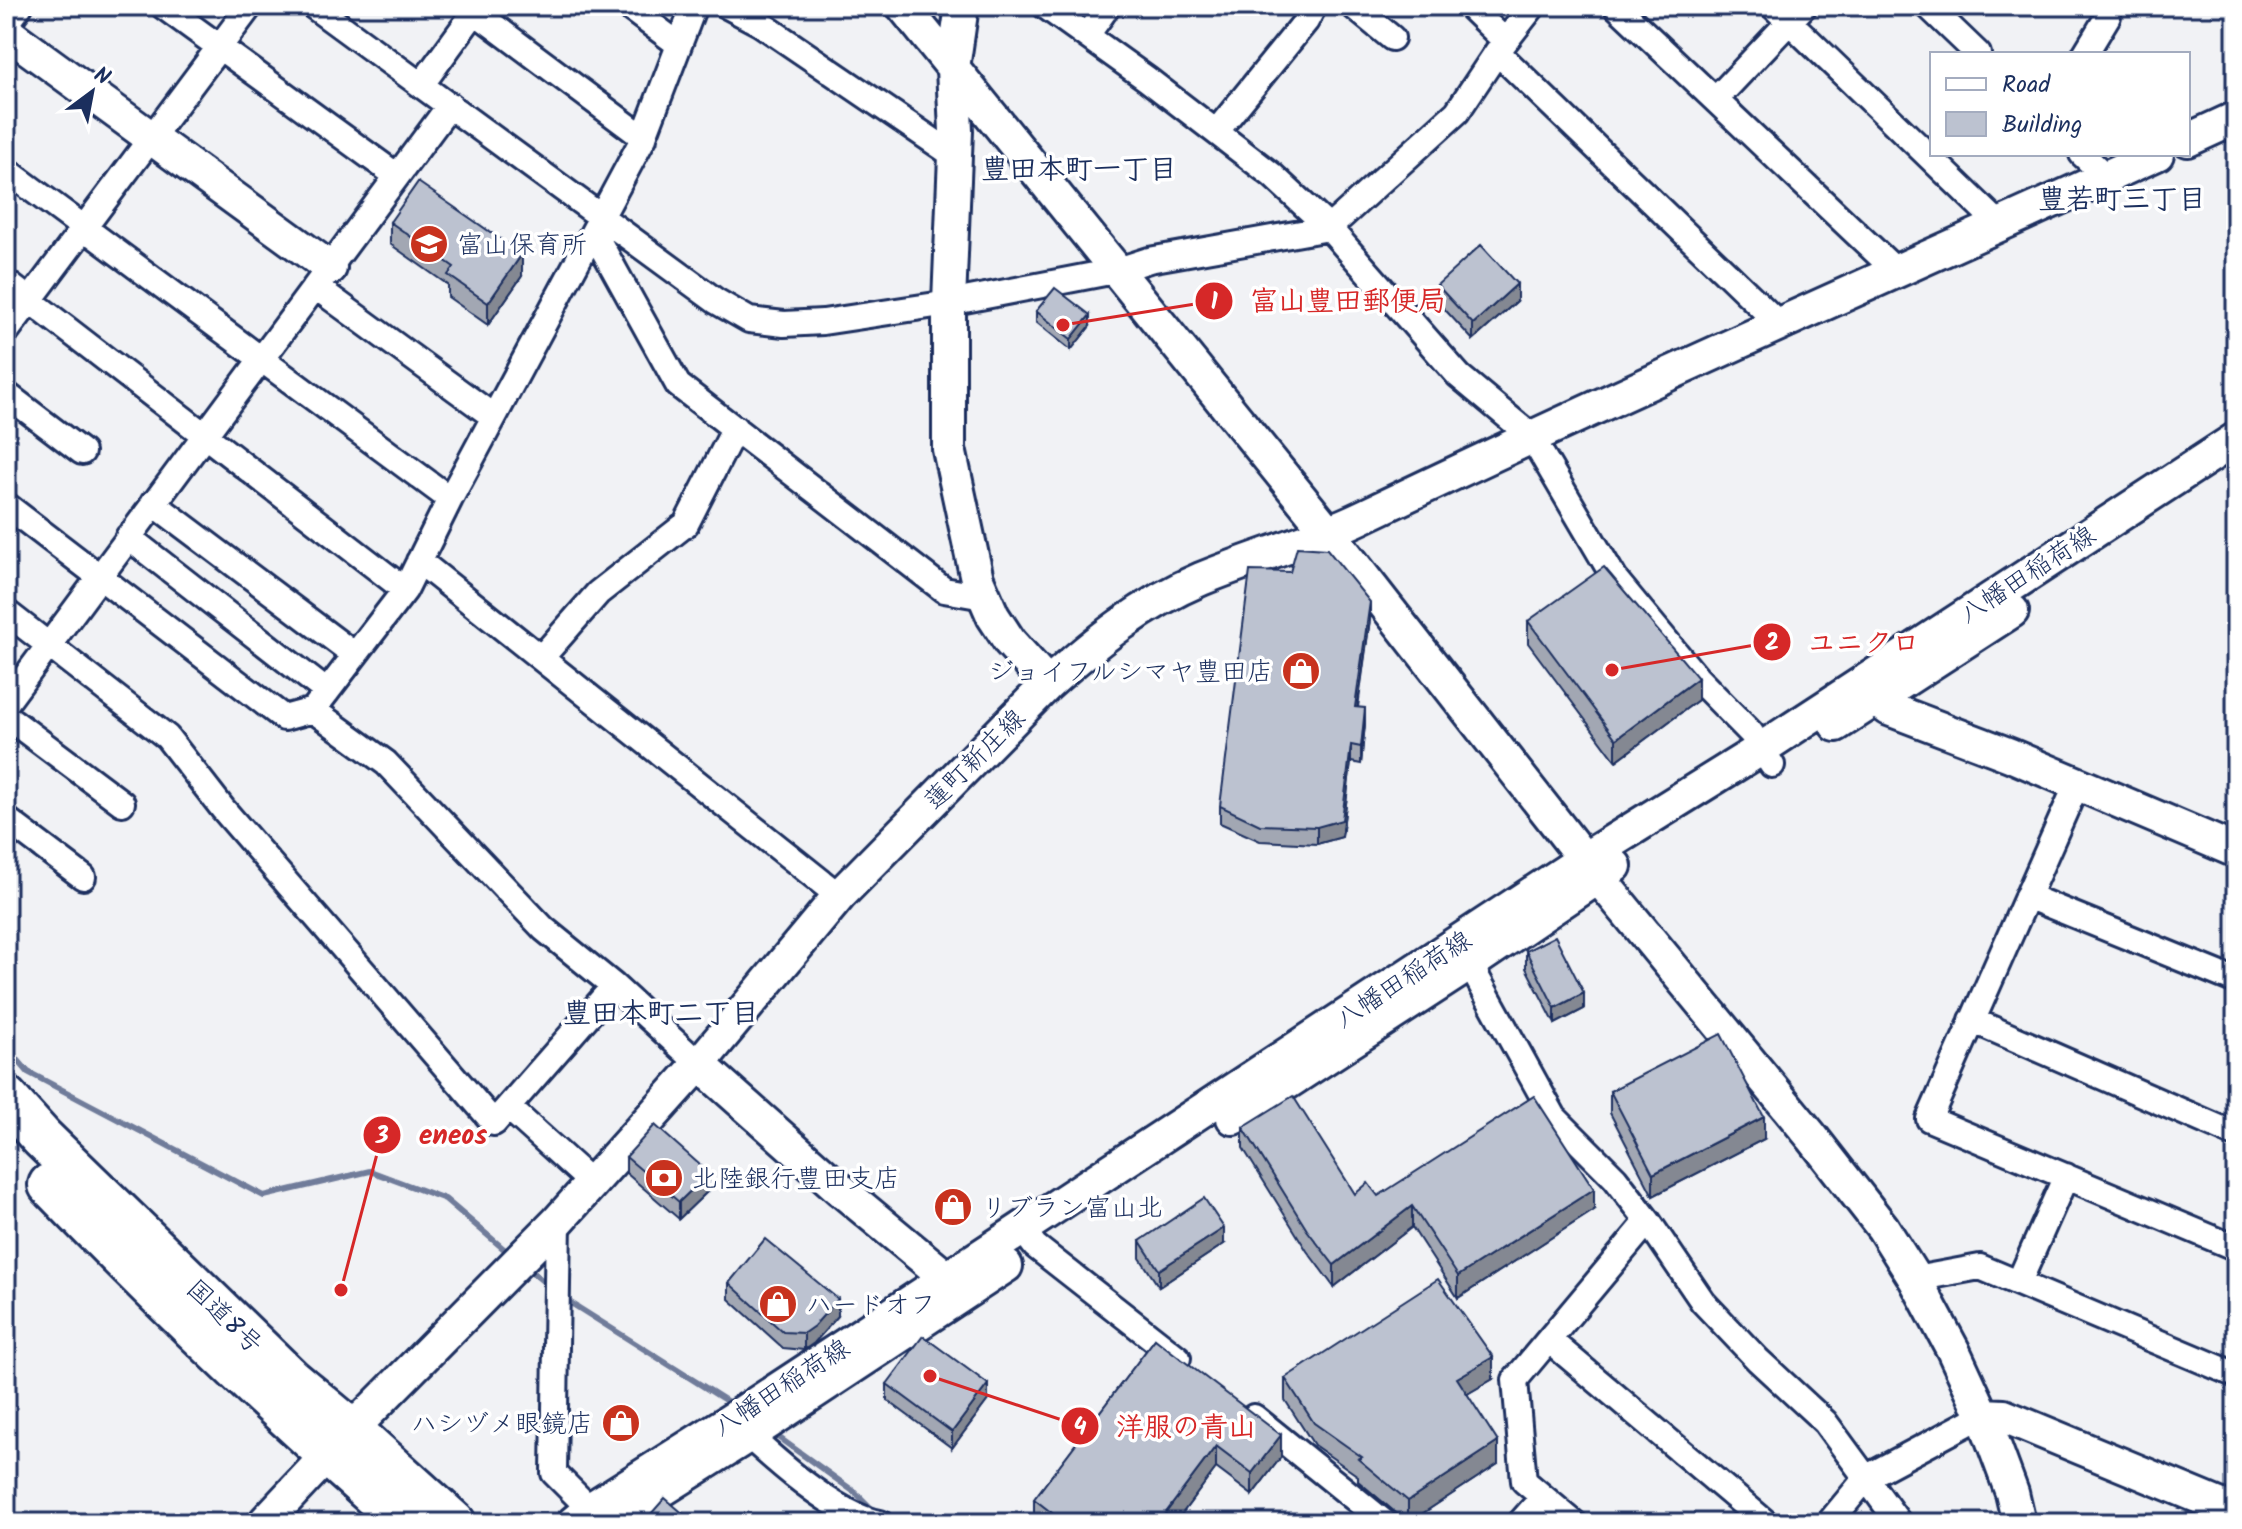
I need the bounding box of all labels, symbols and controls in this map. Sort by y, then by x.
north arrow [52,52,132,132]
legend [1930,52,2190,156]
text: N [86,59,117,96]
text: Road [2002,66,2051,105]
text: Building [2002,106,2082,145]
district label: 豊田本町一丁目 [981,148,1177,193]
district label: 豊若町三丁目 [2038,178,2206,223]
school or university icon: 富山保育所 [408,223,450,265]
place label: 富山保育所 [457,225,587,267]
callout: 富山豊田郵便局 [1194,275,1462,327]
text: 富山豊田郵便局 [1250,280,1446,325]
text: 1 [1210,283,1218,322]
street label: 八幡田稲荷線 [1951,516,2105,636]
callout: ユニクロ [1752,616,1936,668]
text: ユニクロ [1808,622,1920,667]
text: 2 [1765,624,1779,663]
shop icon: ジョイフルシマヤ豊田店 [1280,650,1322,692]
place label: ジョイフルシマヤ豊田店 [988,652,1273,694]
street label: 蓮町新庄線 [915,700,1036,821]
street label: 八幡田稲荷線 [1327,921,1481,1041]
district label: 豊田本町二丁目 [563,992,759,1037]
callout: eneos [362,1109,503,1161]
text: eneos [419,1114,487,1159]
text: 3 [374,1117,389,1156]
bank icon: 北陸銀行豊田支店 [643,1157,685,1199]
place label: 北陸銀行豊田支店 [692,1159,900,1201]
shop icon: リブラン富山北 [932,1186,974,1228]
place label: リブラン富山北 [981,1188,1163,1230]
street label: 国道8号 [175,1270,272,1365]
shop icon: ハードオフ [757,1283,799,1325]
place label: ハードオフ [806,1285,936,1327]
street label: 八幡田稲荷線 [705,1329,859,1449]
callout: 洋服の青山 [1060,1400,1272,1452]
shop icon: ハシヅメ眼鏡店 [600,1402,642,1444]
place label: ハシヅメ眼鏡店 [411,1404,593,1446]
text: 洋服の青山 [1116,1406,1256,1451]
text: 4 [1073,1408,1087,1447]

